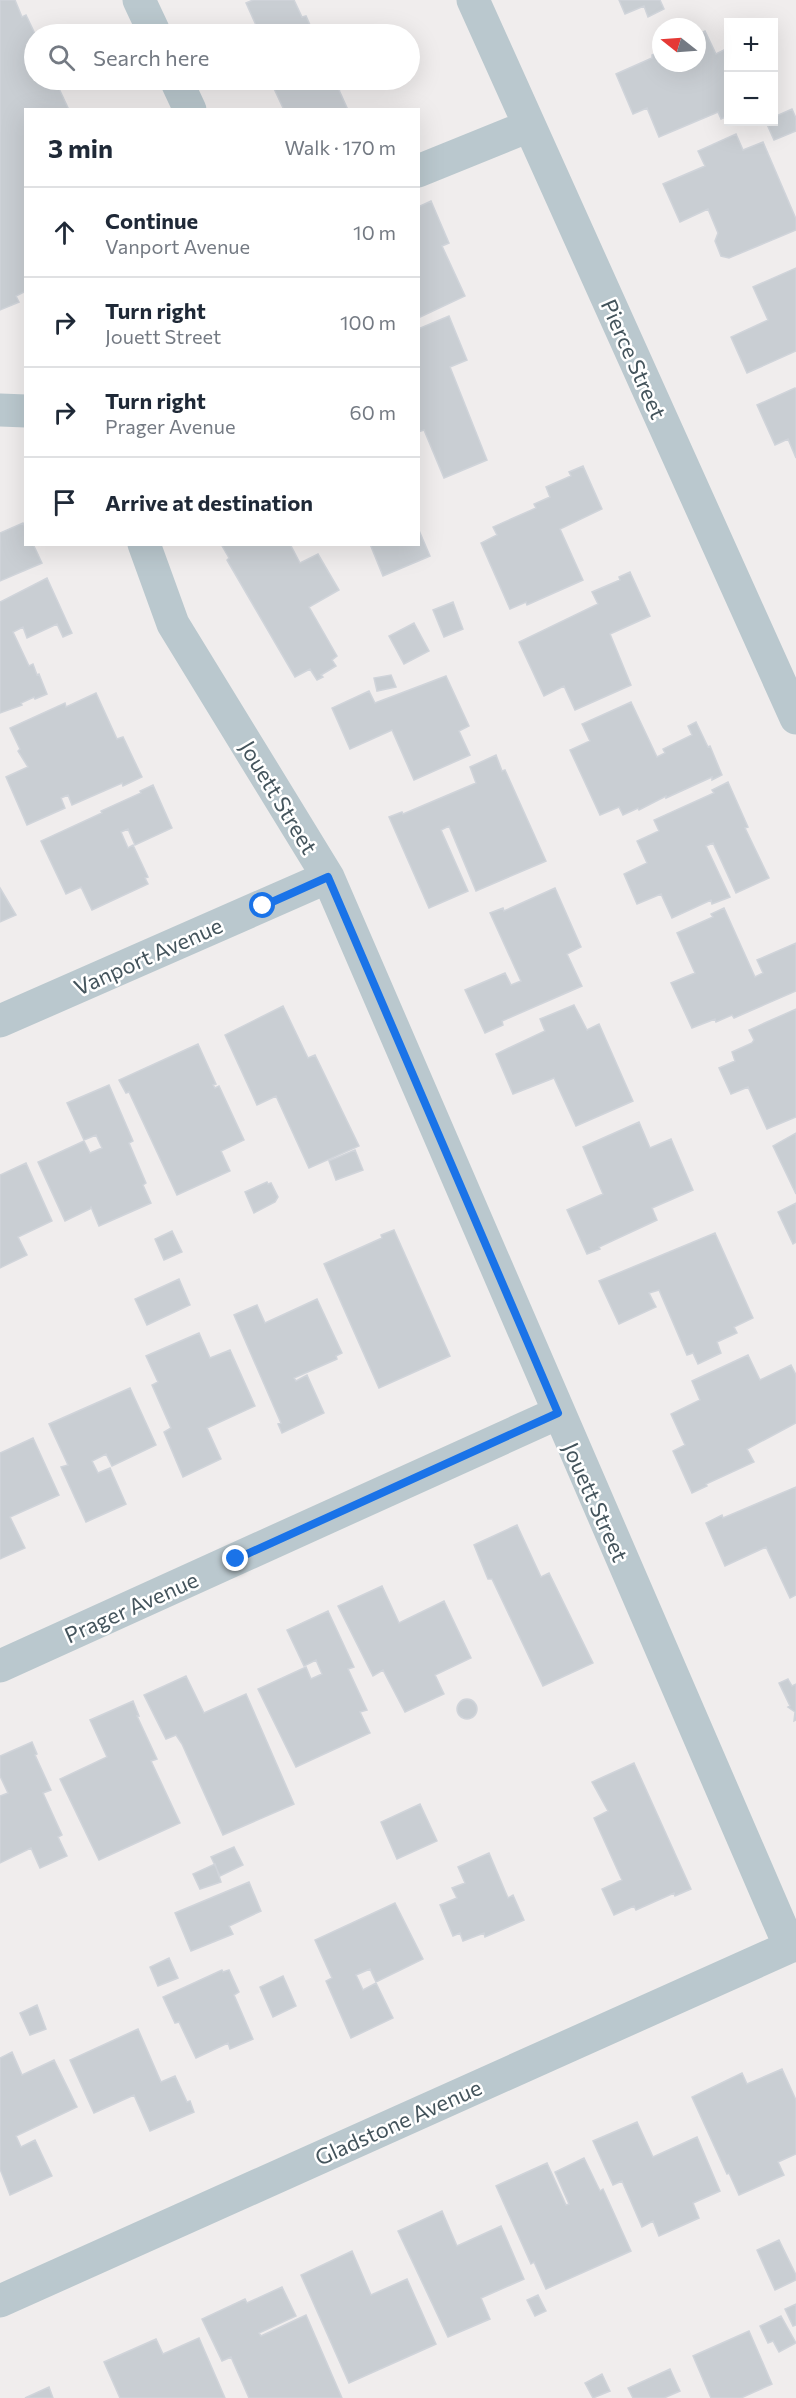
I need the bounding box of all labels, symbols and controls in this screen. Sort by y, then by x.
north arrow [652,18,706,72]
map controls [724,18,778,126]
button: + [724,18,778,72]
search box [24,24,420,90]
icon: search [45,41,78,74]
text: Search here [93,44,209,71]
button: − [724,72,778,126]
text: 3 min [48,132,113,163]
text: Walk · 170 m [285,135,396,159]
text: Continue [105,207,198,234]
icon: ahead [48,216,81,249]
text: 10 m [353,220,396,244]
text: Vanport Avenue [105,234,250,258]
street label: Pierce Street [596,295,672,423]
text: Turn right [105,297,206,324]
icon: right [48,306,81,339]
text: 100 m [340,310,396,334]
text: Jouett Street [105,324,221,348]
text: Turn right [105,387,206,414]
icon: right [48,396,81,429]
text: 60 m [350,400,396,424]
text: Prager Avenue [105,414,235,438]
icon: arrive [48,486,81,519]
text: Arrive at destination [105,489,313,516]
street label: Jouett Street [235,735,323,859]
route start [249,892,275,918]
street label: Vanport Avenue [70,911,226,1001]
street label: Jouett Street [558,1438,634,1566]
route end [222,1545,248,1571]
street label: Prager Avenue [60,1565,202,1649]
street label: Gladstone Avenue [310,2073,486,2171]

